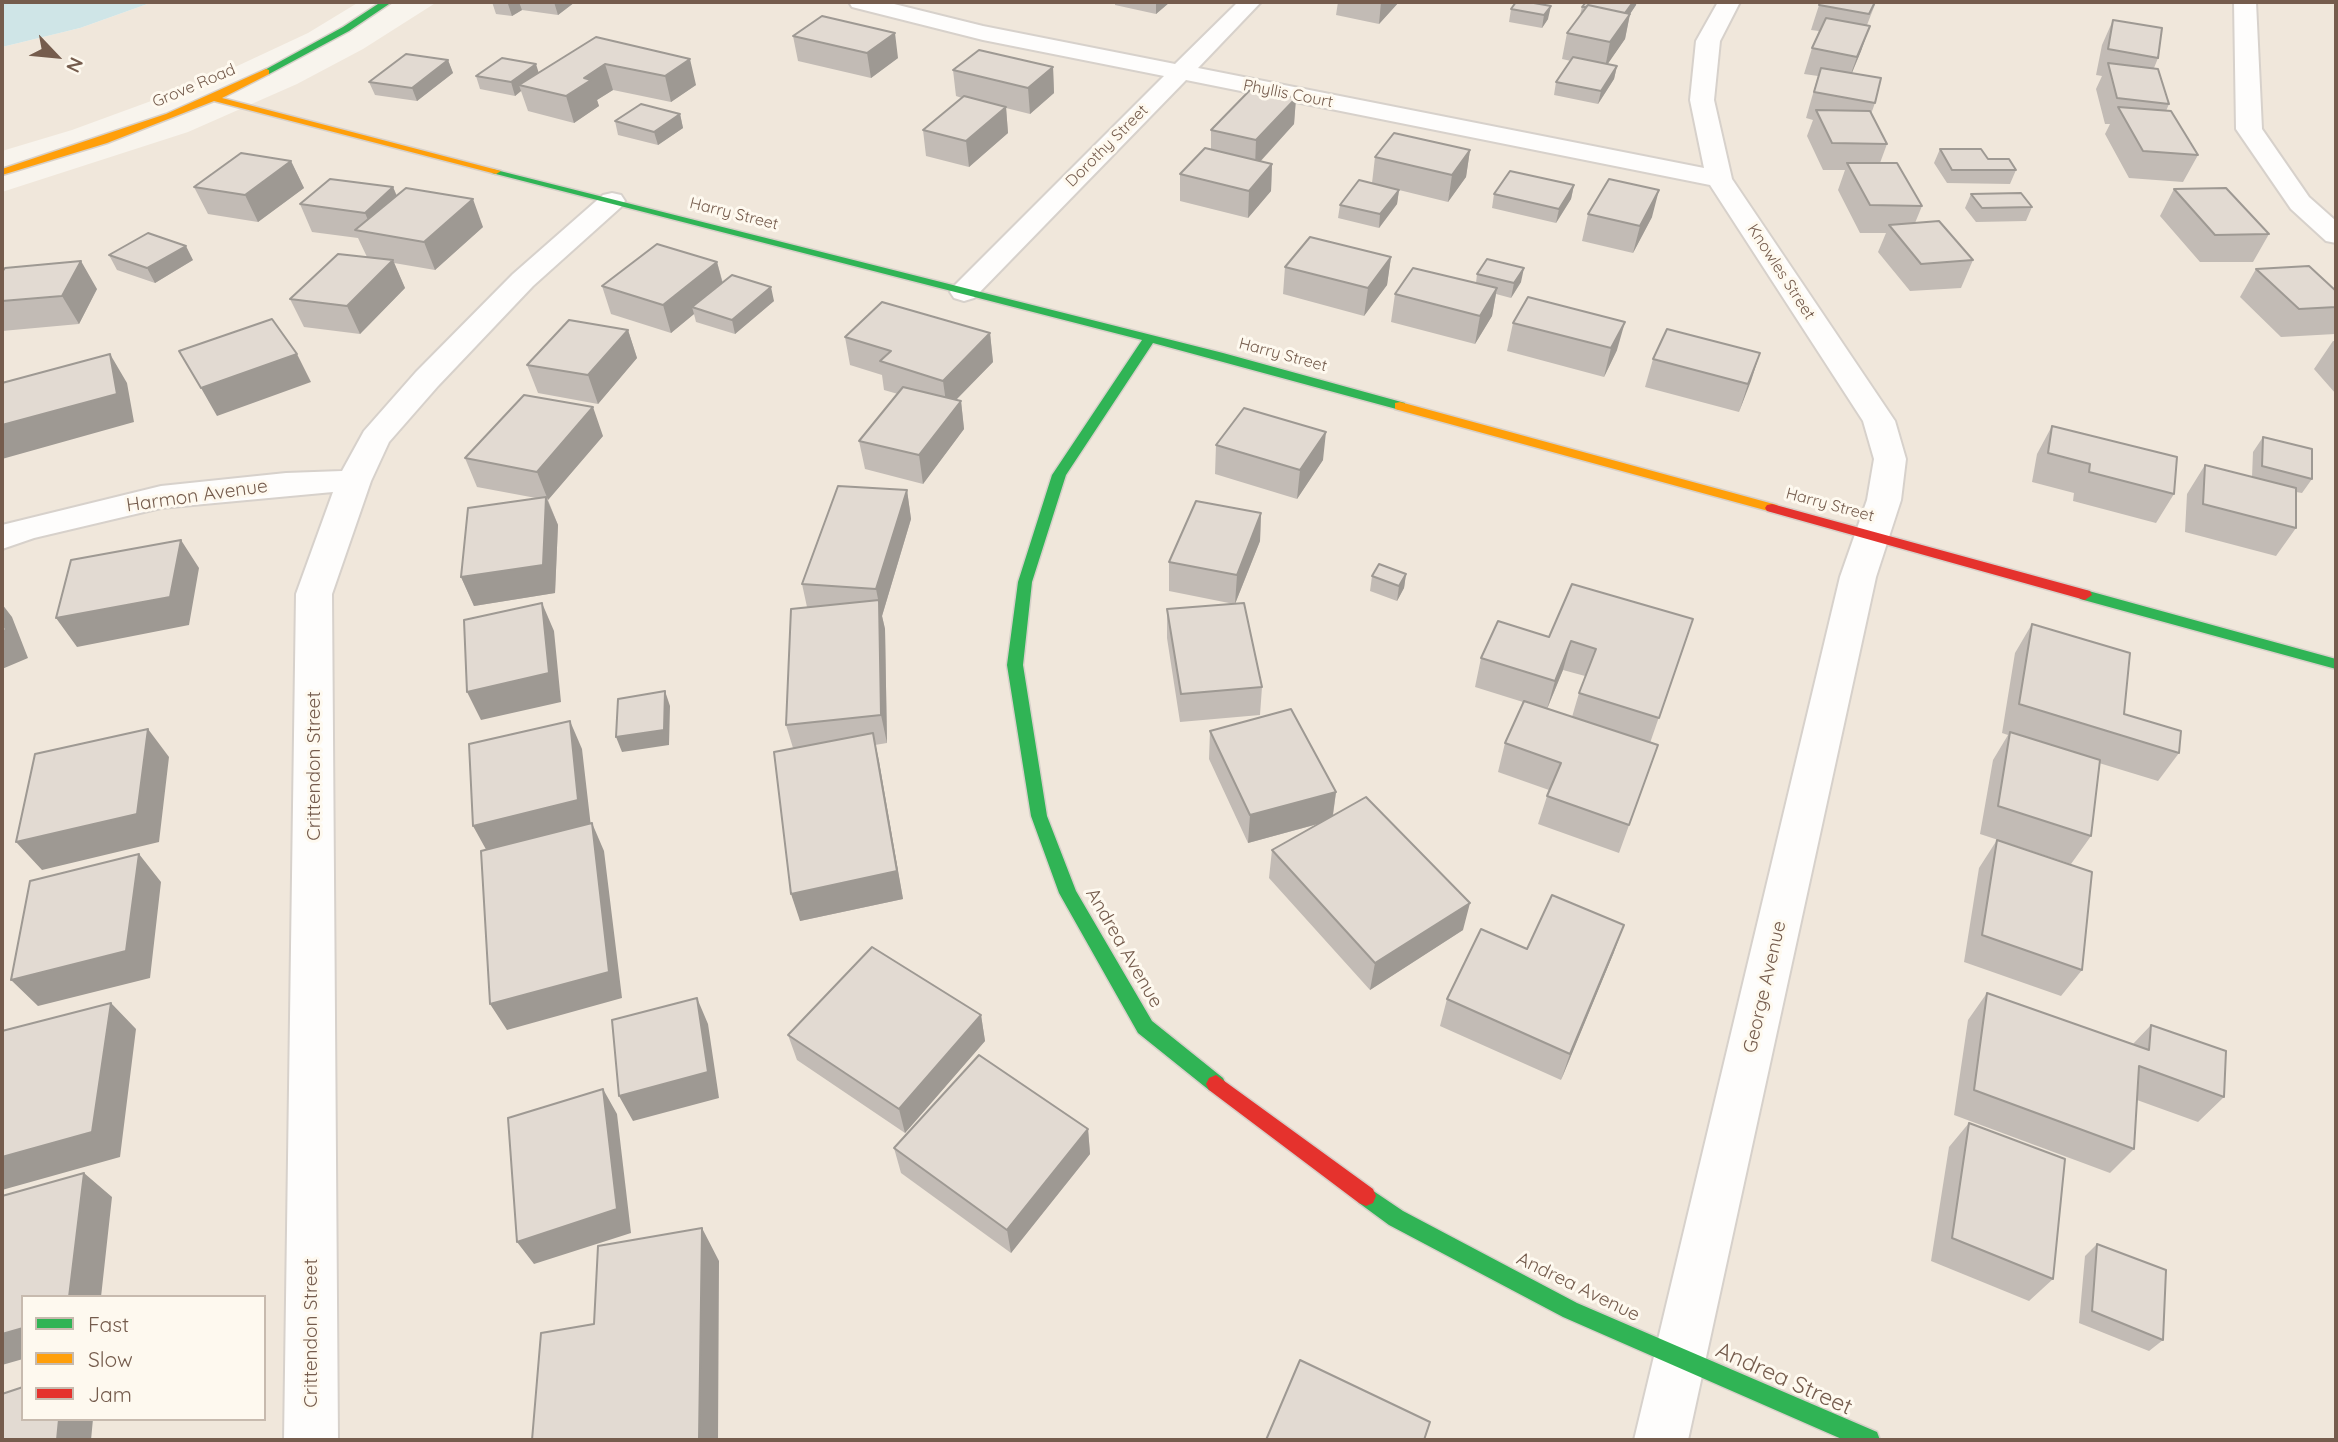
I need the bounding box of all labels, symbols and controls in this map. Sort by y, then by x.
north arrow [21,21,91,91]
text: N [61,54,89,77]
street label: Grove Road [150,60,238,112]
street label: Phyllis Court [1241,76,1335,112]
street label: Dorothy Street [1062,101,1152,191]
street label: Harry Street [688,194,780,234]
street label: Knowles Street [1743,221,1819,323]
street label: Harry Street [1237,334,1329,376]
street label: Harmon Avenue [125,475,269,517]
street label: Harry Street [1784,484,1876,526]
street label: Crittendon Street [303,691,325,841]
street label: Andrea Avenue [1081,884,1167,1012]
street label: George Avenue [1739,919,1791,1055]
street label: Andrea Avenue [1513,1247,1643,1327]
street label: Crittendon Street [300,1258,322,1408]
legend [21,1295,266,1421]
text: Fast [88,1311,129,1337]
street label: Andrea Street [1711,1337,1857,1421]
text: Slow [88,1346,133,1372]
text: Jam [88,1381,132,1407]

